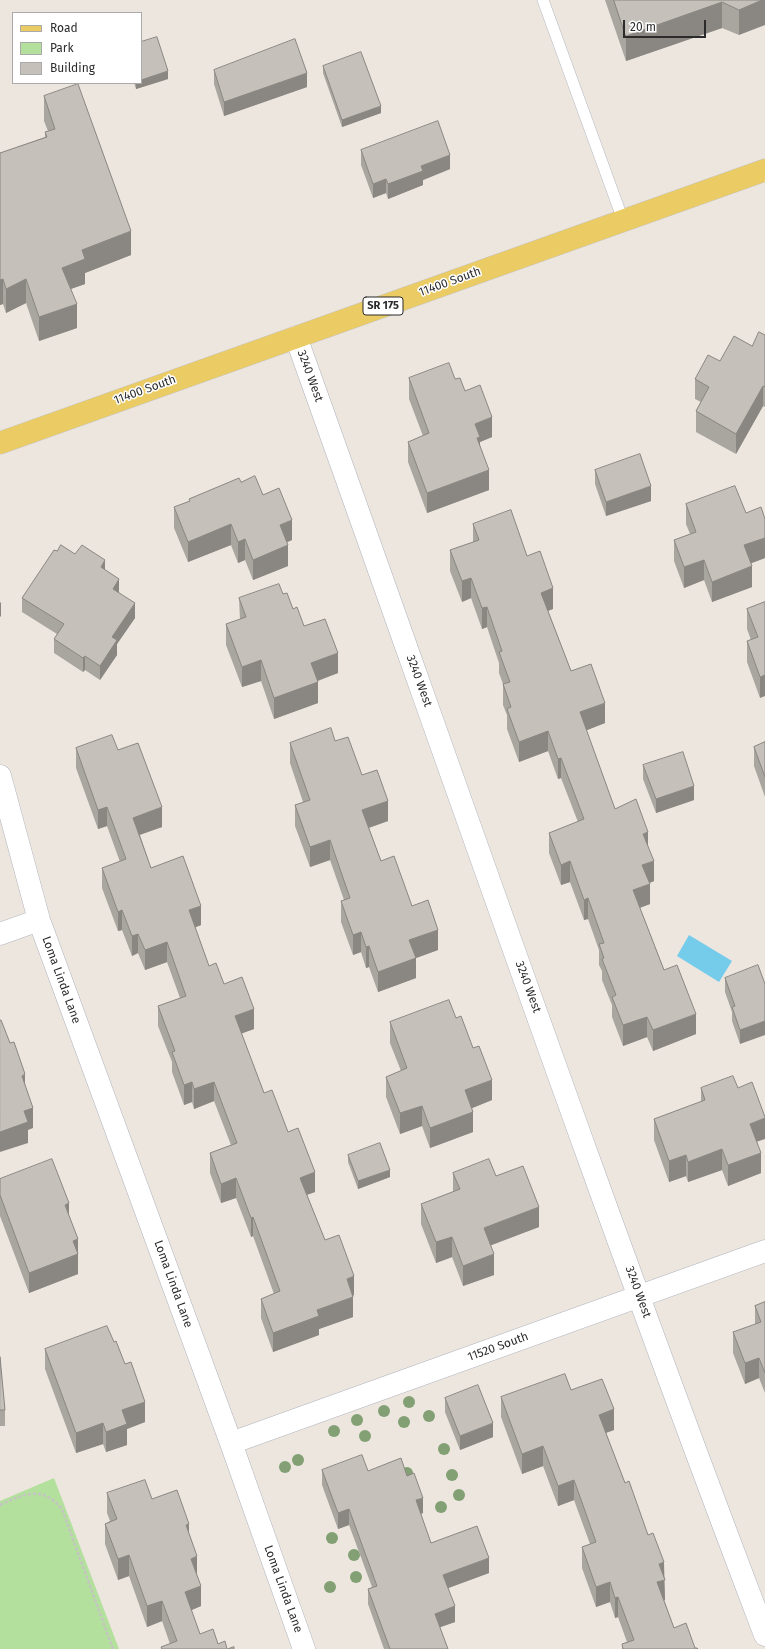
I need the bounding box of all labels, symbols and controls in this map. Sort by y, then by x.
legend [12,12,142,84]
scale bar [625,12,708,38]
text: 20 m [630,20,656,34]
text: Road [50,21,78,35]
text: Park [50,41,74,55]
text: Building [50,61,95,75]
street label: 11400 South [417,264,483,300]
road number: SR 175 [363,297,403,315]
street label: 3240 West [294,348,326,404]
street label: 11400 South [112,372,178,408]
street label: 3240 West [403,653,435,709]
street label: Loma Linda Lane [39,934,83,1026]
street label: 3240 West [512,959,544,1015]
street label: Loma Linda Lane [151,1238,195,1330]
street label: 3240 West [622,1264,654,1320]
street label: 11520 South [466,1329,530,1365]
street label: Loma Linda Lane [261,1543,305,1635]

